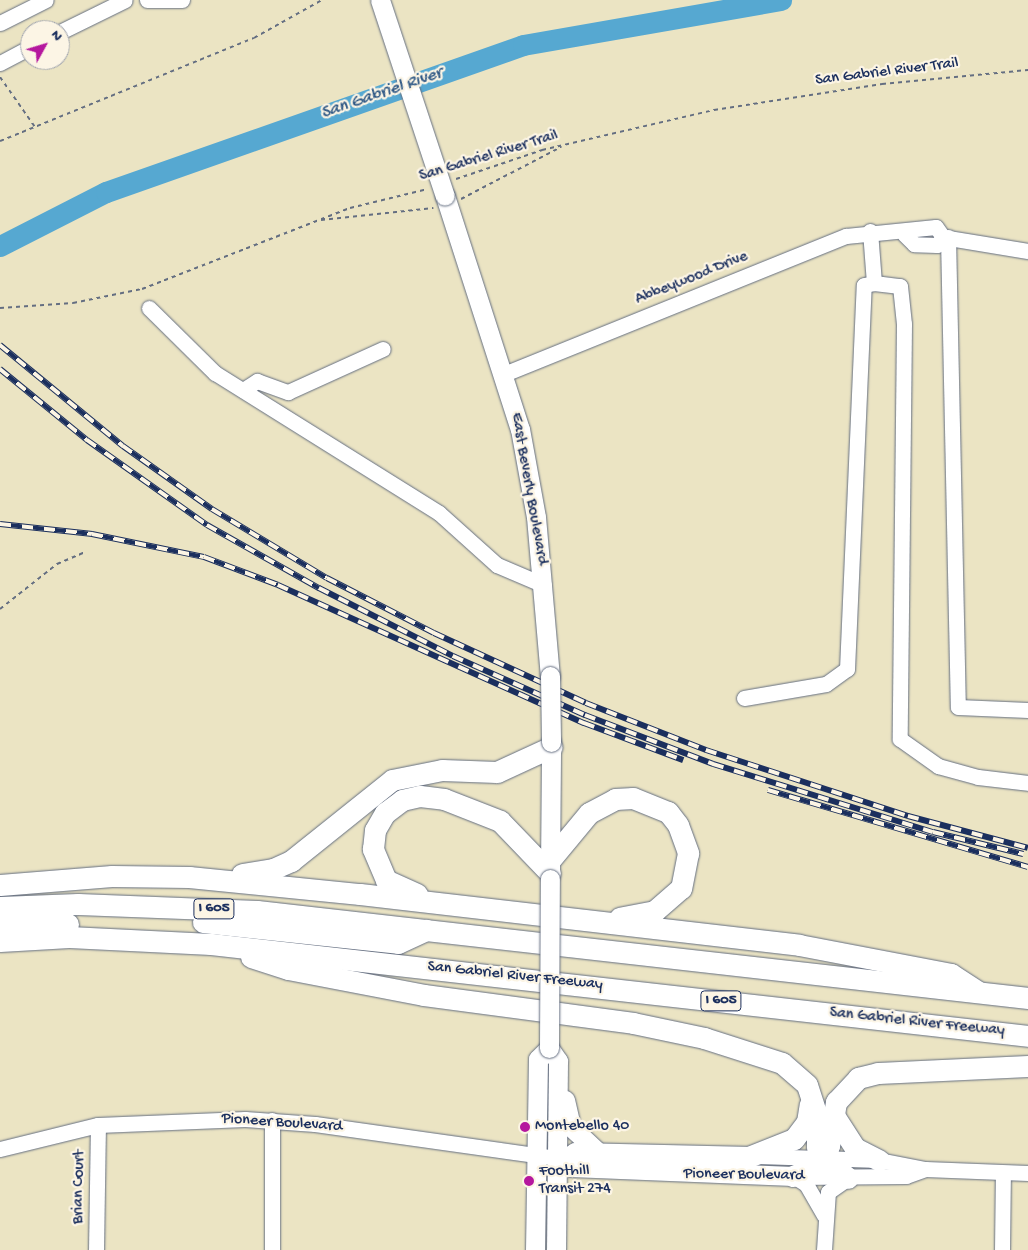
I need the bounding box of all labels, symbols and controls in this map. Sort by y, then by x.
north arrow [20,20,70,70]
text: N [47,27,66,45]
street label: San Gabriel River Trail [814,55,960,91]
water label: San Gabriel River [319,63,445,125]
street label: San Gabriel River Trail [417,127,561,187]
street label: Abbeywood Drive [633,248,751,310]
street label: East Beverly Boulevard [505,411,551,567]
road number: I 605 [193,896,235,922]
street label: San Gabriel River Freeway [426,958,604,996]
road number: I 605 [700,988,742,1014]
street label: San Gabriel River Freeway [828,1004,1006,1042]
street label: Pioneer Boulevard [221,1110,343,1138]
place label: Montebello 40 [535,1117,629,1137]
marker: Montebello 40 [519,1121,531,1133]
street label: Brian Court [70,1150,90,1224]
place label: Foothill Transit 274 [539,1162,611,1200]
street label: Pioneer Boulevard [683,1165,805,1187]
marker: Foothill Transit 274 [523,1175,535,1187]

